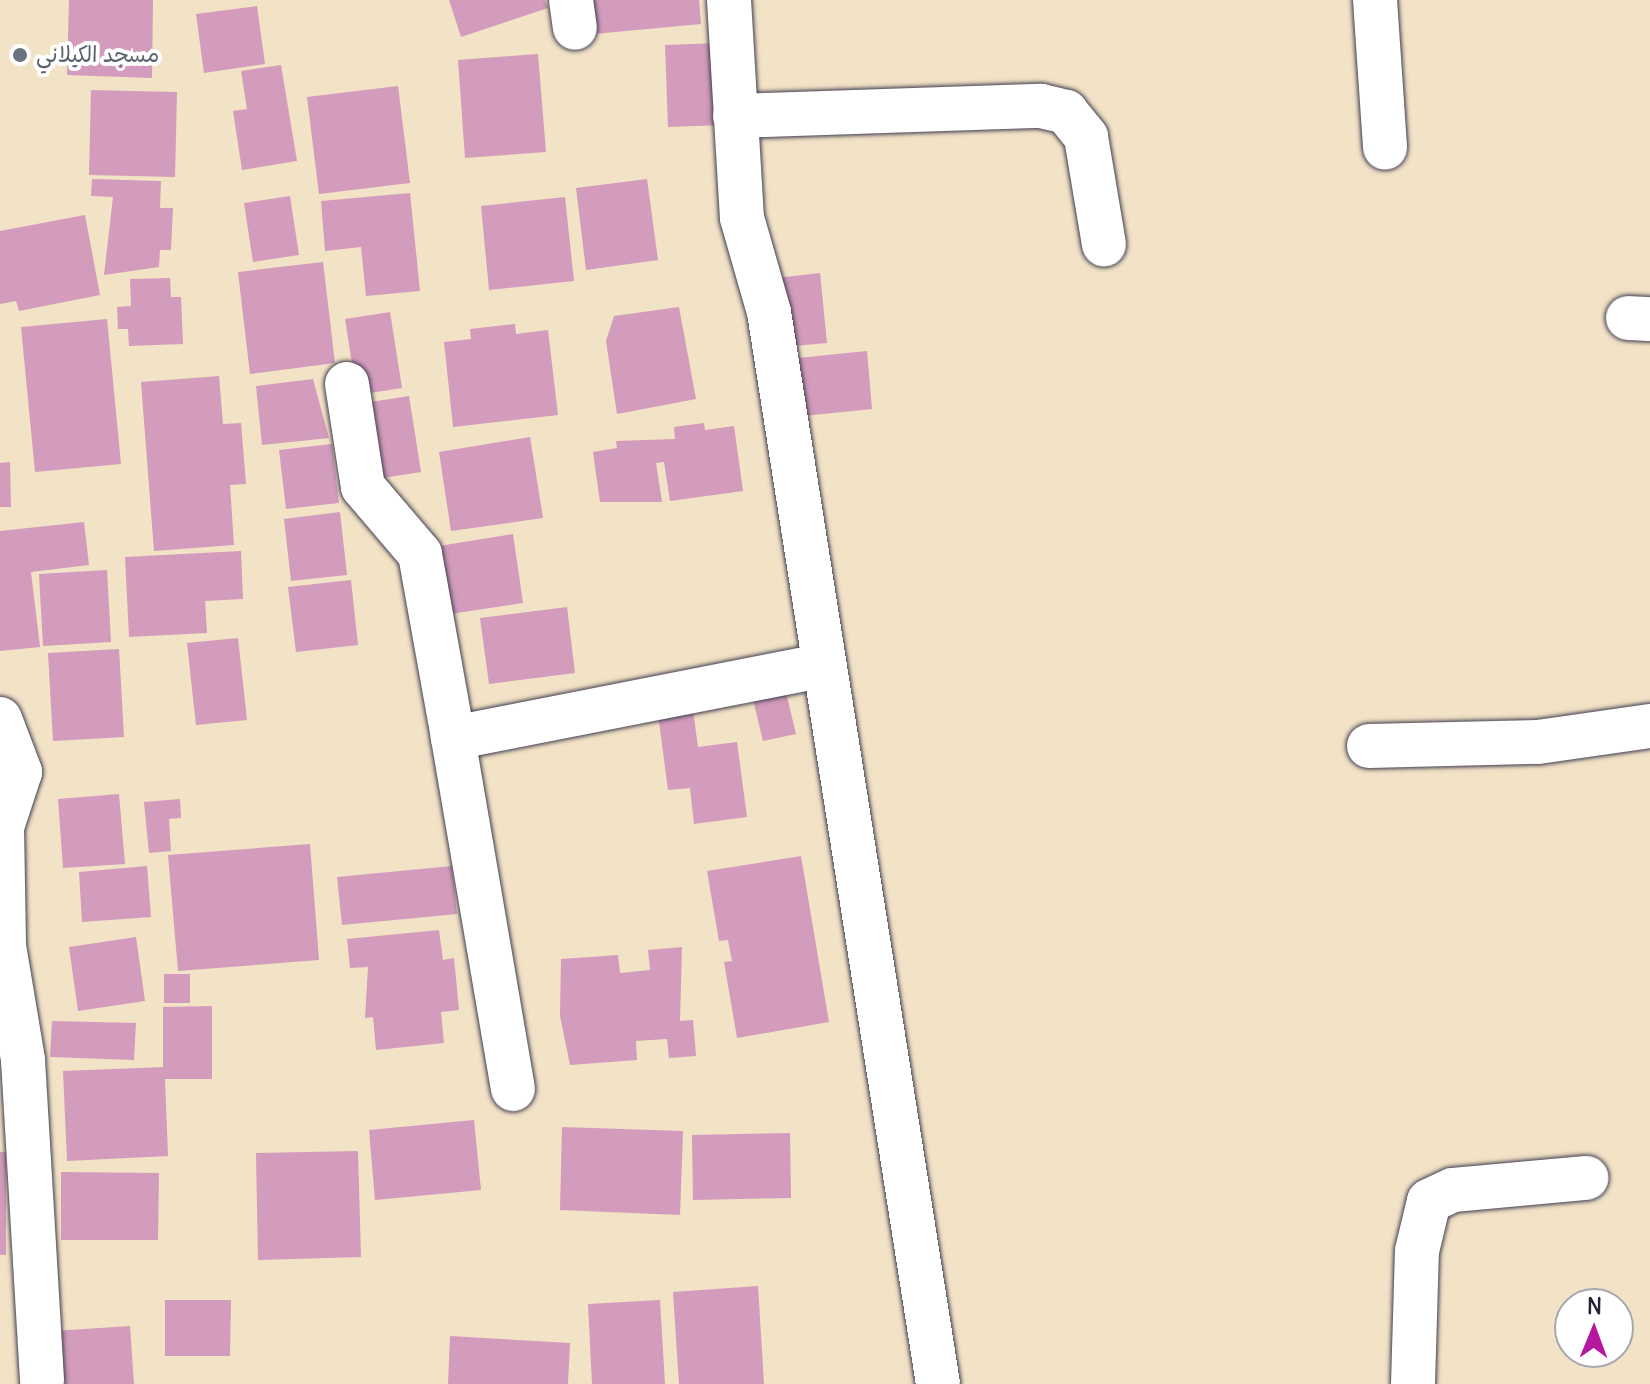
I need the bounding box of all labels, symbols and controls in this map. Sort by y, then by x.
place label: مسجد الكيلاني [36,42,159,68]
marker: مسجد الكيلاني [11,46,29,64]
north arrow [1554,1288,1634,1368]
text: N [1587,1292,1602,1320]

